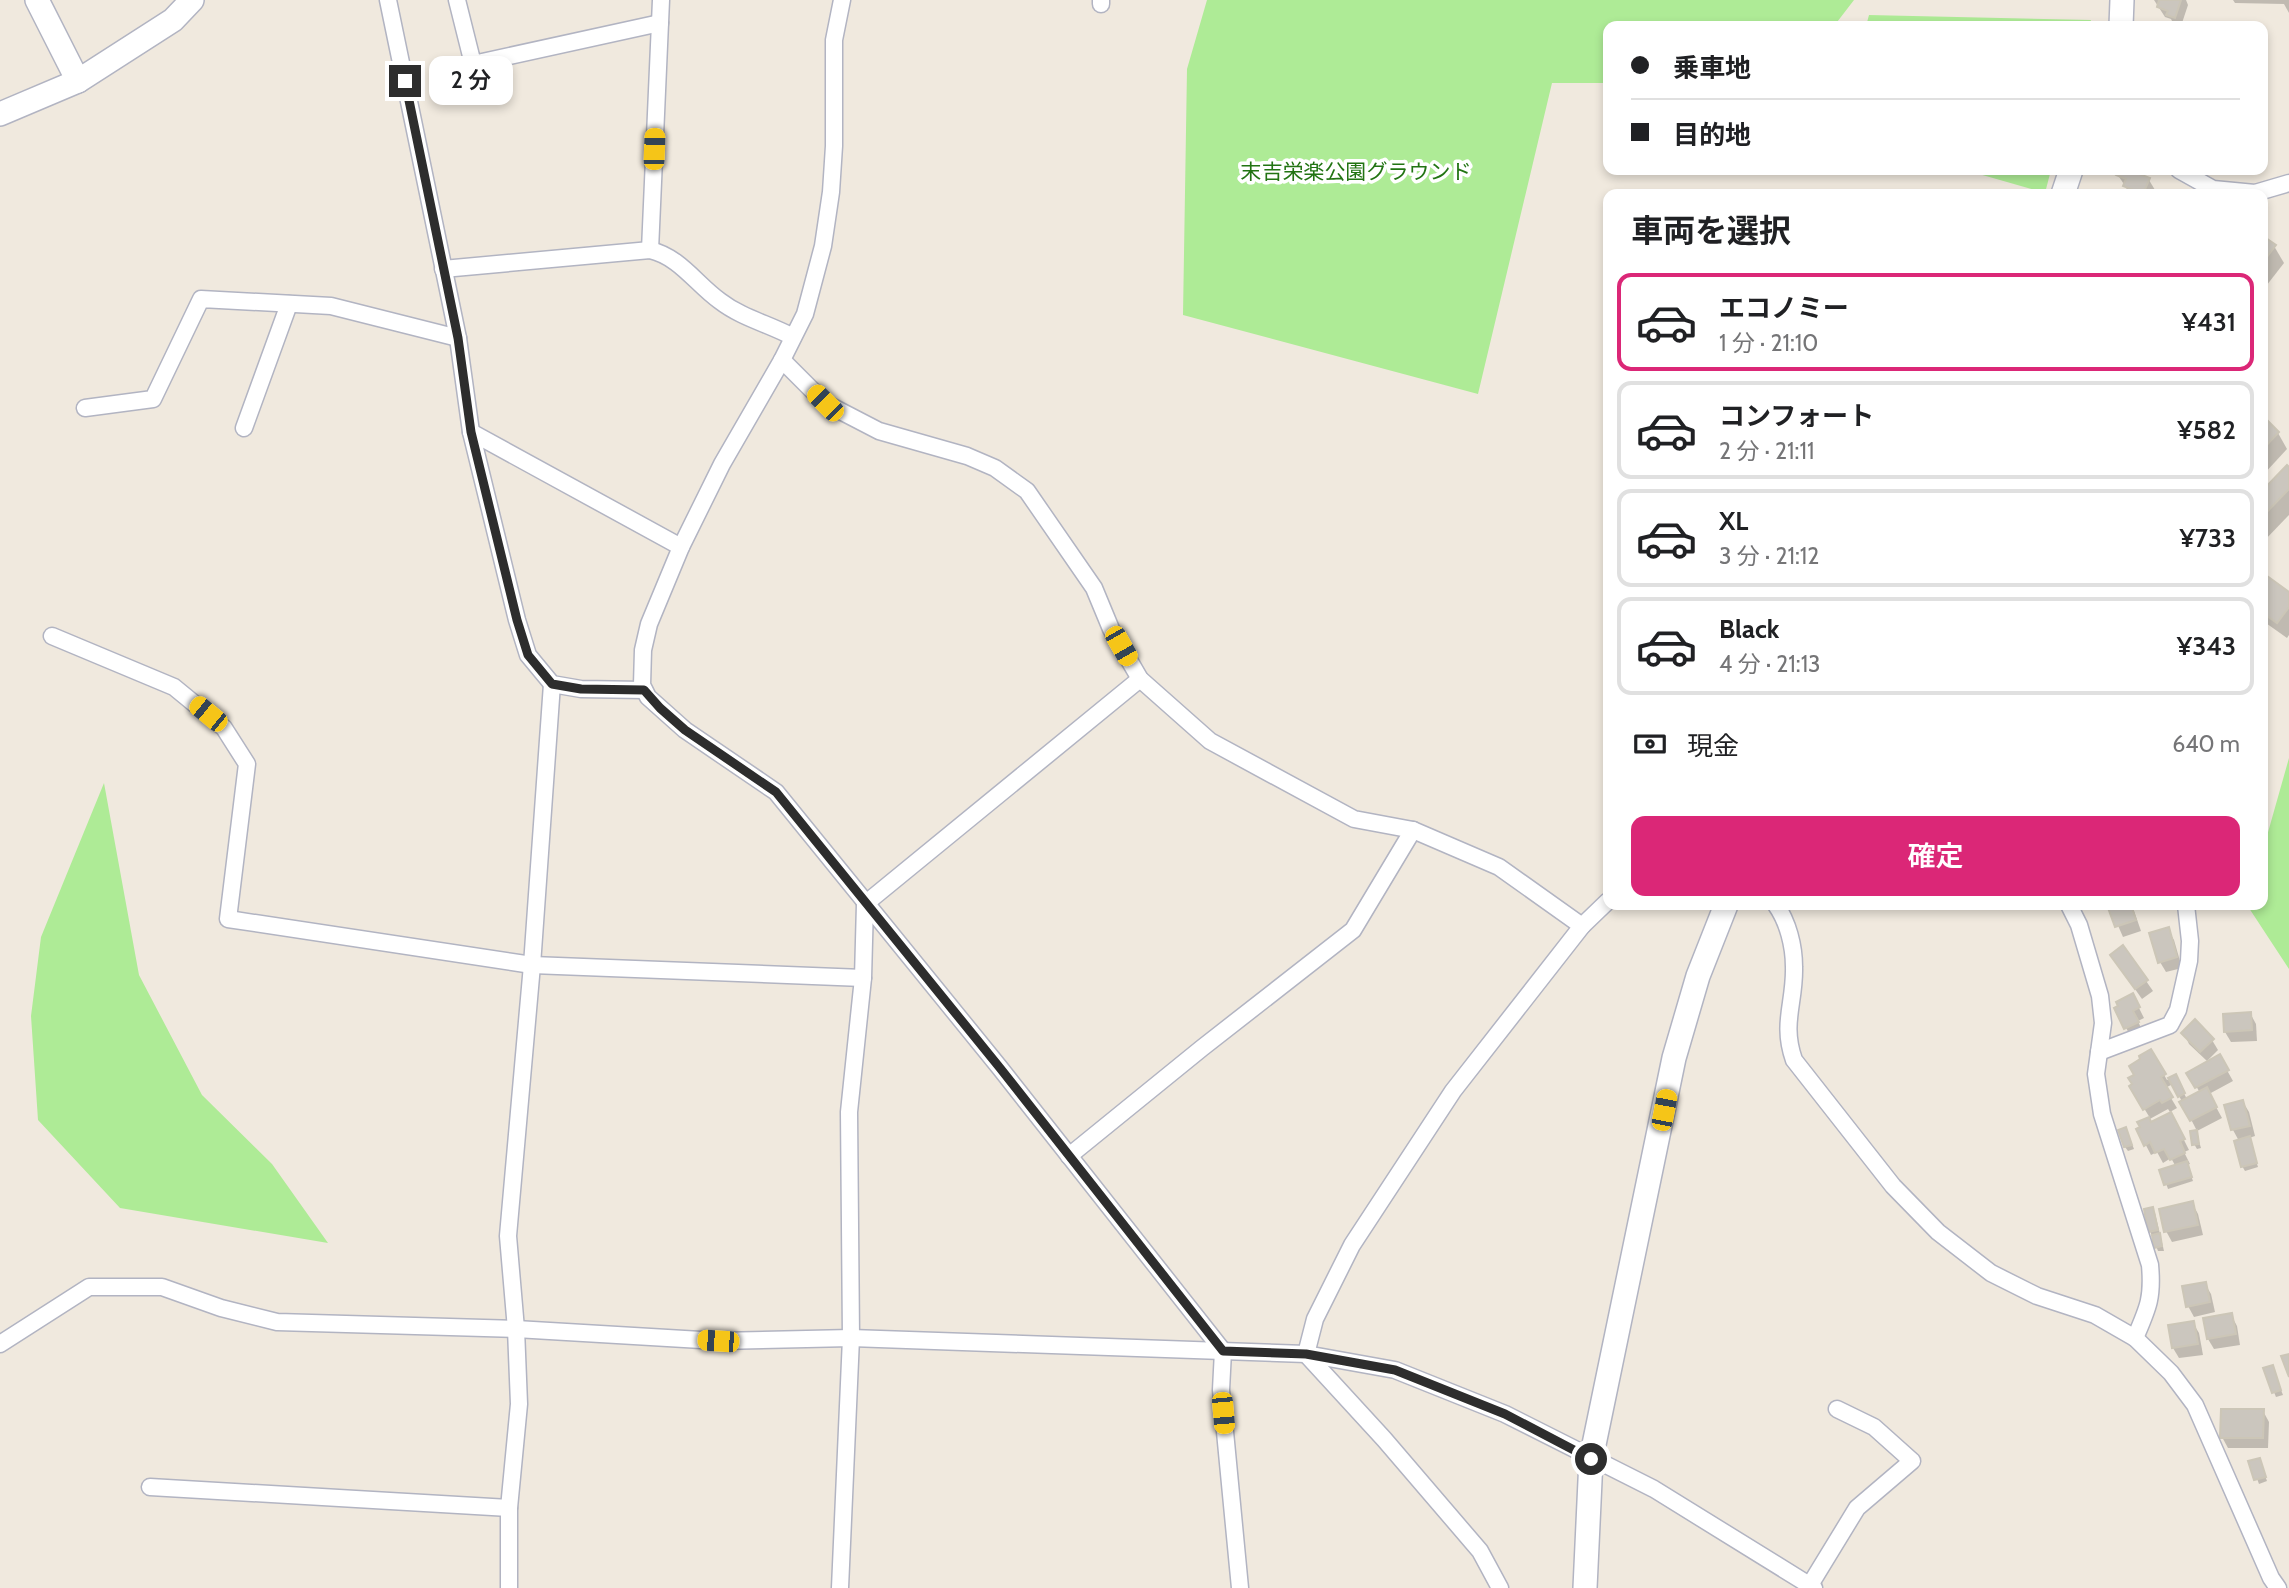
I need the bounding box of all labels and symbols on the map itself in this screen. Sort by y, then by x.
callout: 2 分 [430,56,514,106]
route end [389,65,421,97]
car [643,128,666,170]
park label: 末吉栄楽公園グラウンド [1241,159,1472,184]
car [803,381,848,425]
car [1102,623,1141,669]
car [186,693,231,735]
car [1650,1087,1679,1133]
car [697,1329,740,1353]
car [1211,1391,1236,1435]
route start [1575,1443,1607,1475]

